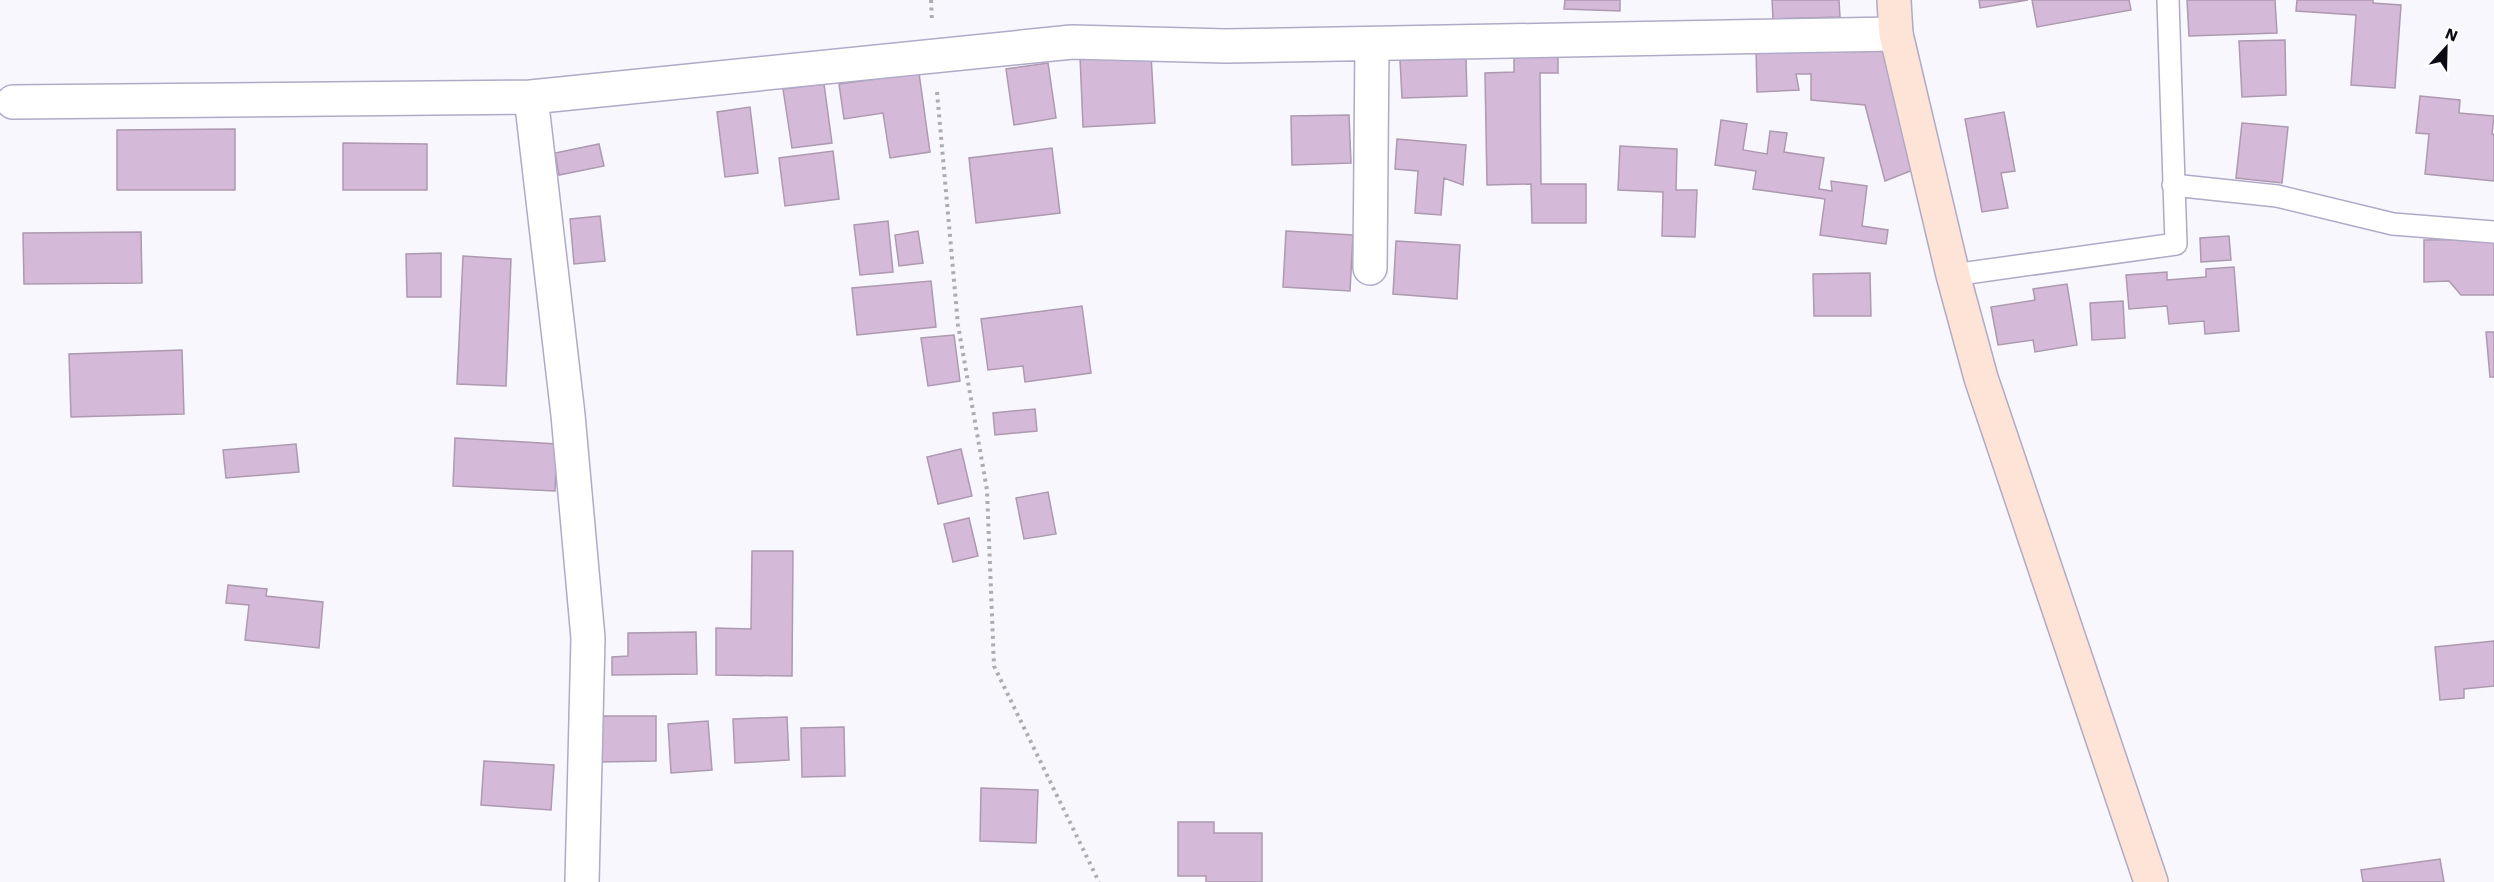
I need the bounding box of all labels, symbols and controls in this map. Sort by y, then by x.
north arrow [2416,18,2476,78]
text: N [2442,24,2460,46]

